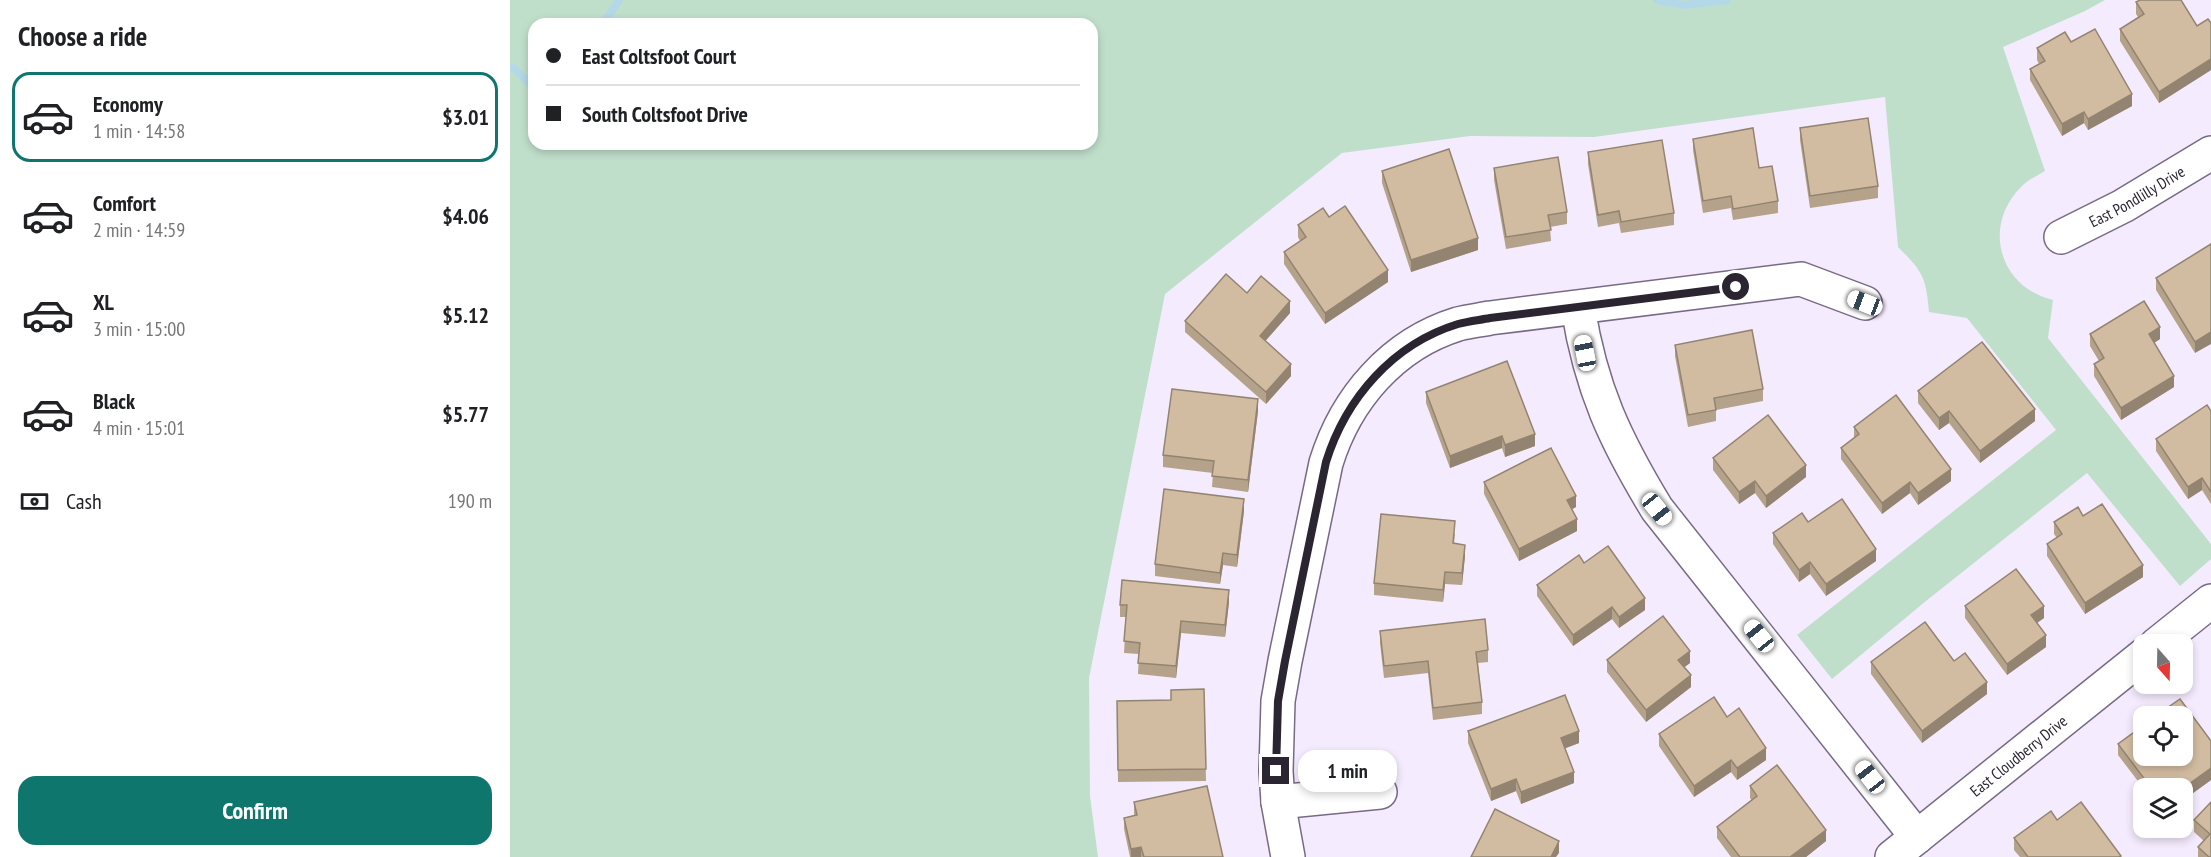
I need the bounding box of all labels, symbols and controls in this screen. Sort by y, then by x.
text: Choose a ride [18,19,147,53]
text: East Coltsfoot Court [582,42,736,70]
icon: car [21,90,75,144]
text: Economy [93,90,163,118]
text: South Coltsfoot Drive [582,100,748,128]
text: $3.01 [442,103,489,131]
text: 1 min · 14:58 [93,118,185,144]
street label: East Pondlilly Drive [2086,161,2188,231]
icon: car [21,189,75,243]
text: Comfort [93,189,156,217]
text: $4.06 [442,202,489,230]
text: 2 min · 14:59 [93,217,185,243]
route start [1722,273,1749,300]
icon: car [21,288,75,342]
text: XL [93,288,114,316]
car [1845,288,1885,318]
text: $5.12 [442,301,489,329]
text: 3 min · 15:00 [93,316,185,342]
car [1573,334,1597,372]
icon: car [21,387,75,441]
text: Black [93,387,135,415]
text: $5.77 [442,400,489,428]
text: 4 min · 15:01 [93,415,185,441]
icon: cash [18,485,51,518]
text: Cash [66,487,102,515]
text: 190 m [448,488,492,514]
car [1639,489,1675,529]
car [1741,616,1777,656]
north arrow [2133,634,2193,694]
map controls [2133,634,2193,838]
button: locate [2133,706,2193,766]
street label: East Cloudberry Drive [1966,711,2071,801]
callout: 1 min [1297,750,1396,792]
route end [1262,757,1289,784]
car [1852,757,1888,797]
text: 1 min [1327,758,1368,784]
button: Confirm [18,776,492,845]
button: layers [2133,778,2193,838]

